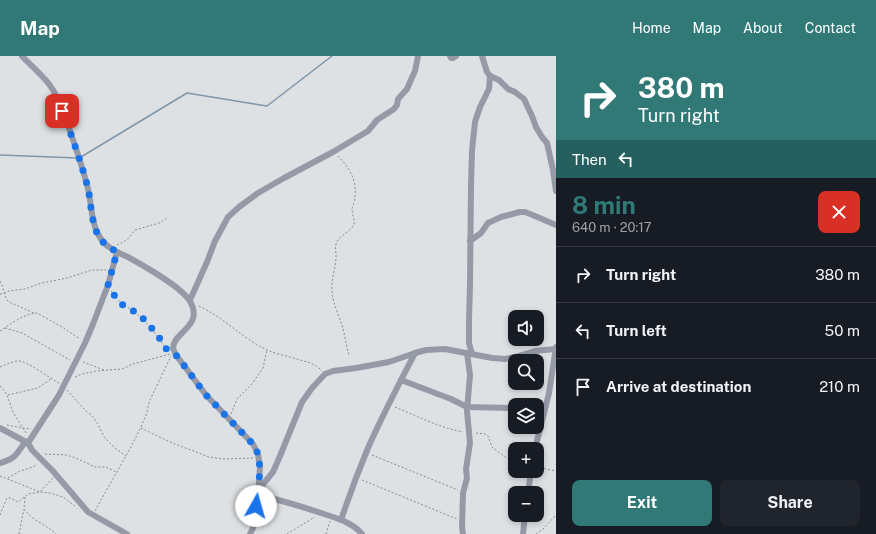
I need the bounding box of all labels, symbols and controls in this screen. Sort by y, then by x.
text: Map [20,17,60,39]
text: Home [632,20,671,36]
text: Map [693,20,721,36]
text: About [743,20,783,36]
text: Contact [805,20,856,36]
text: 380 m [638,71,725,104]
icon: right [572,72,624,124]
pin [45,94,79,128]
icon: arrive [51,100,73,122]
text: Turn right [638,105,720,126]
icon: left [615,148,637,170]
text: Then [572,151,607,168]
text: 8 min [572,191,636,219]
button: close [818,191,860,233]
text: 640 m · 20:17 [572,220,652,235]
icon: right [572,264,594,286]
text: Turn right [606,266,676,283]
text: 380 m [815,266,860,283]
map controls [508,310,544,522]
button: sound [508,310,544,346]
icon: left [572,320,594,342]
text: Turn left [606,322,667,339]
text: 50 m [825,322,860,339]
button: search [508,354,544,390]
icon: arrive [572,376,594,398]
text: Arrive at destination [606,378,751,395]
text: 210 m [819,378,860,395]
button: layers [508,398,544,434]
button: + [508,442,544,478]
button: Exit [572,480,712,526]
button: Share [720,480,860,526]
position arrow [235,485,277,527]
button: − [508,486,544,522]

